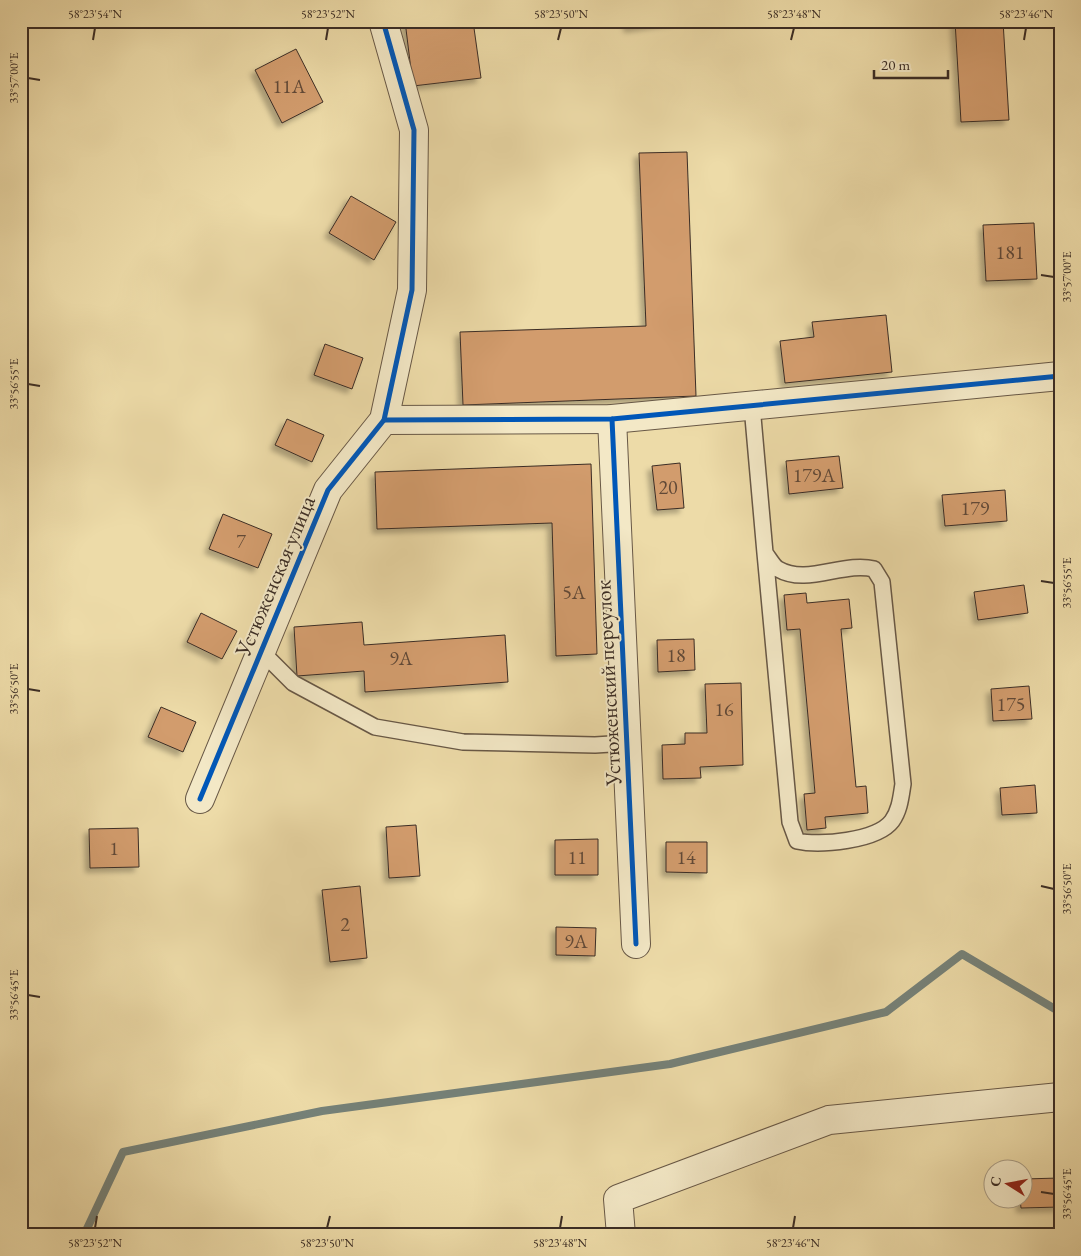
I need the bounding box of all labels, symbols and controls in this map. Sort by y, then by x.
text: 58°23'54"N [68,6,122,22]
text: 58°23'52"N [301,6,355,22]
text: 58°23'50"N [534,6,588,22]
text: 58°23'48"N [767,6,821,22]
text: 58°23'46"N [999,6,1053,22]
scale bar [874,48,947,80]
text: 33°57'00"E [6,52,22,104]
text: 20 m [881,55,910,74]
house number: 11А [272,73,306,99]
house number: 181 [996,239,1024,265]
text: 33°57'00"E [1059,251,1075,303]
text: 33°56'55"E [6,358,22,410]
house number: 179А [793,462,835,488]
house number: 20 [658,474,678,500]
street label: Устюженская улица [228,491,322,662]
house number: 179 [961,495,990,521]
house number: 7 [236,528,246,554]
text: 33°56'55"E [1059,557,1075,609]
house number: 5А [562,579,586,605]
street label: Устюженский переулок [588,579,628,788]
house number: 18 [666,642,686,668]
house number: 9А [389,645,413,671]
text: 33°56'50"E [6,663,22,715]
house number: 175 [997,691,1025,717]
house number: 16 [714,696,734,722]
house number: 1 [109,835,119,861]
house number: 11 [567,844,587,870]
house number: 14 [676,844,696,870]
text: 33°56'50"E [1059,863,1075,915]
house number: 2 [340,911,350,937]
house number: 9А [564,928,588,954]
text: 33°56'45"E [6,969,22,1021]
north arrow [984,1158,1034,1208]
text: 33°56'45"E [1059,1168,1075,1220]
text: С [985,1175,1005,1188]
text: 58°23'52"N [68,1235,122,1251]
text: 58°23'50"N [300,1235,354,1251]
text: 58°23'48"N [533,1235,587,1251]
text: 58°23'46"N [766,1235,820,1251]

